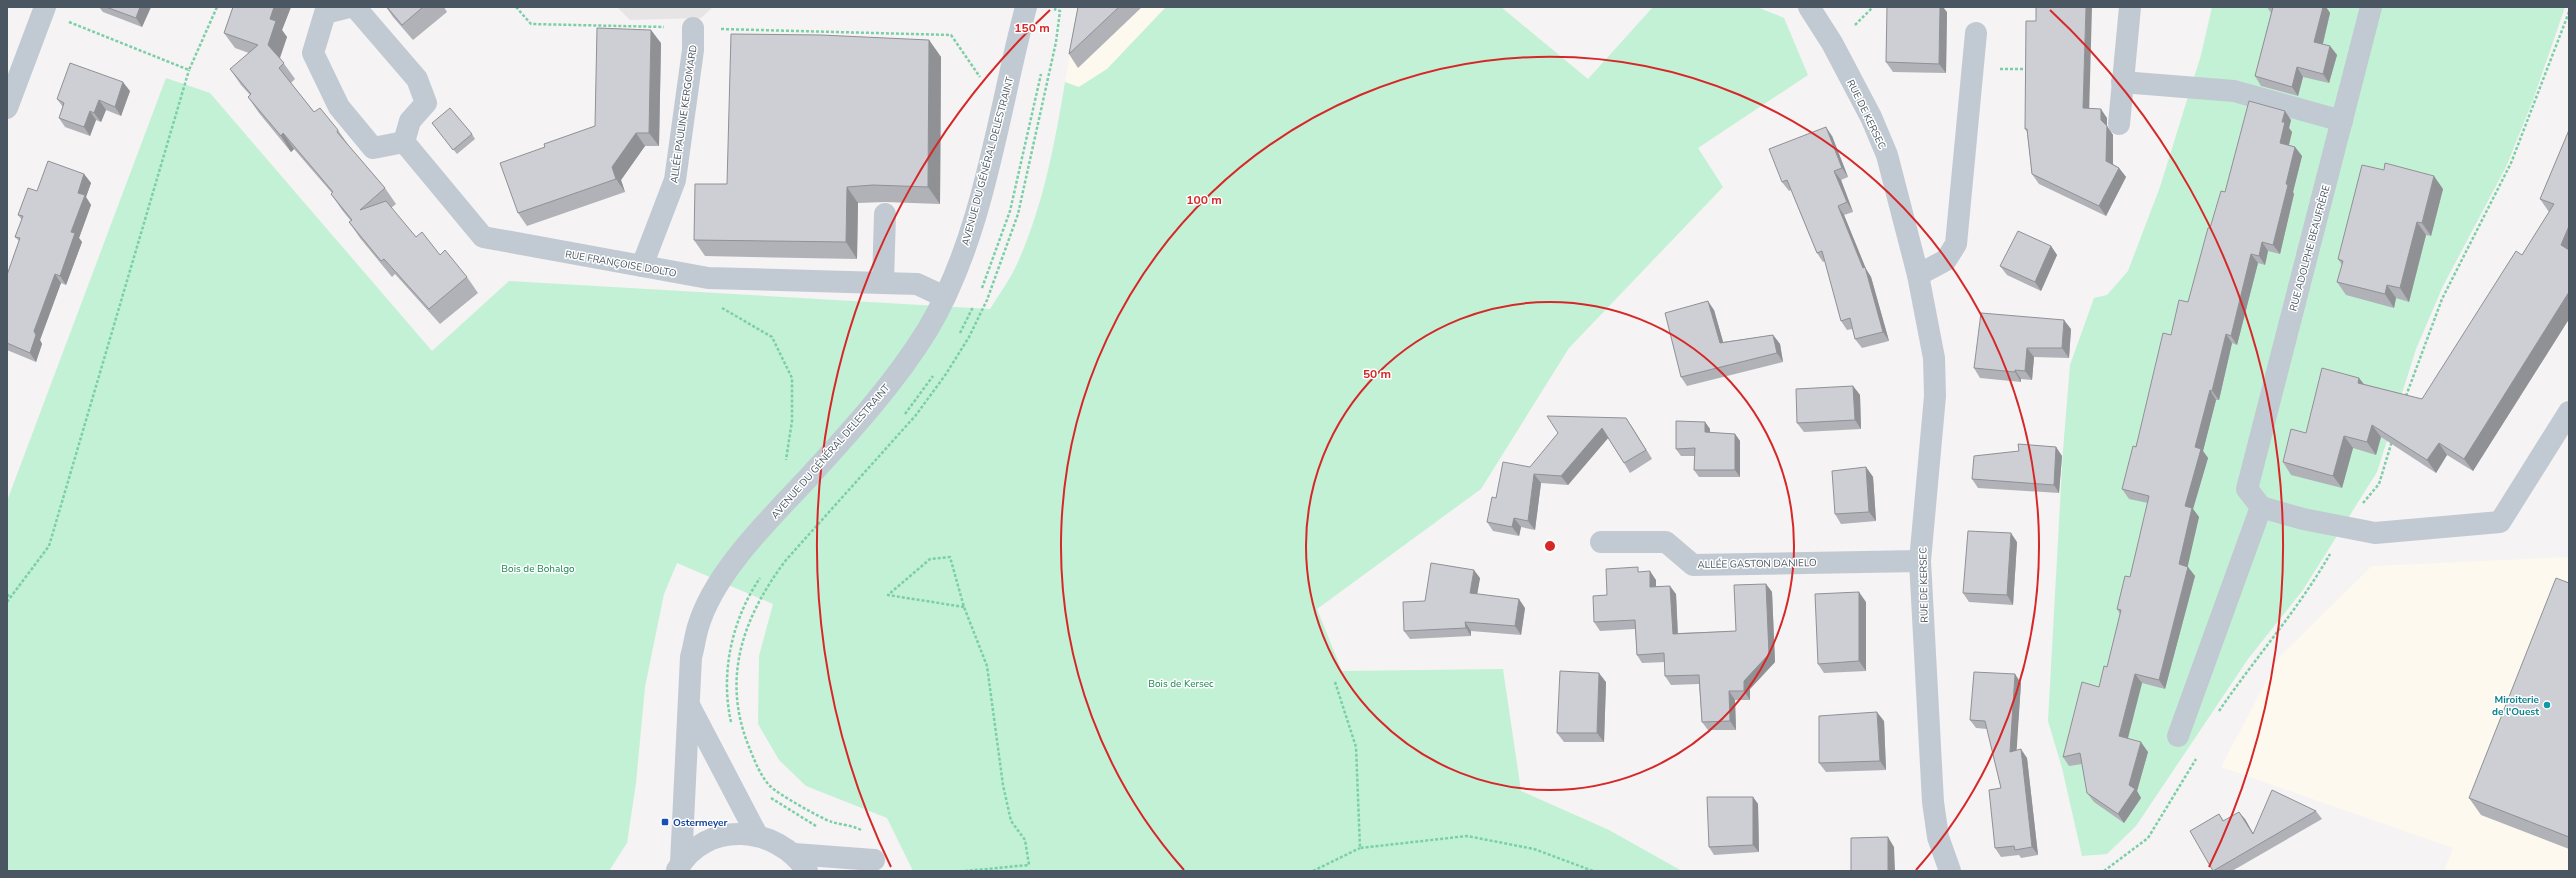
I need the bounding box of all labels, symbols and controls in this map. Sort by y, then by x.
text: 150 m [1014,20,1050,36]
street label: ALLÉE PAULINE KERGOMARD [667,44,701,184]
street label: AVENUE DU GÉNÉRAL DELESTRAINT [959,75,1017,247]
street label: RUE DE KERSEC [1843,77,1889,152]
street label: RUE ADOLPHE BEAUFRÈRE [2286,183,2334,313]
text: 100 m [1186,192,1222,208]
street label: RUE FRANÇOISE DOLTO [564,247,678,281]
text: 50 m [1363,366,1391,382]
street label: AVENUE DU GÉNÉRAL DELESTRAINT [768,381,893,522]
centre of rings [1543,539,1557,553]
street label: RUE DE KERSEC [1916,547,1932,623]
street label: ALLÉE GASTON DANIELO [1697,556,1817,572]
park label: Bois de Bohalgo [501,562,575,576]
park label: Bois de Kersec [1148,677,1214,691]
place label: Miroiterie de l'Ouest [2492,693,2540,719]
marker: Miroiterie de l'Ouest [2542,700,2552,710]
place label: Ostermeyer [673,816,727,830]
marker: Ostermeyer [660,817,670,827]

